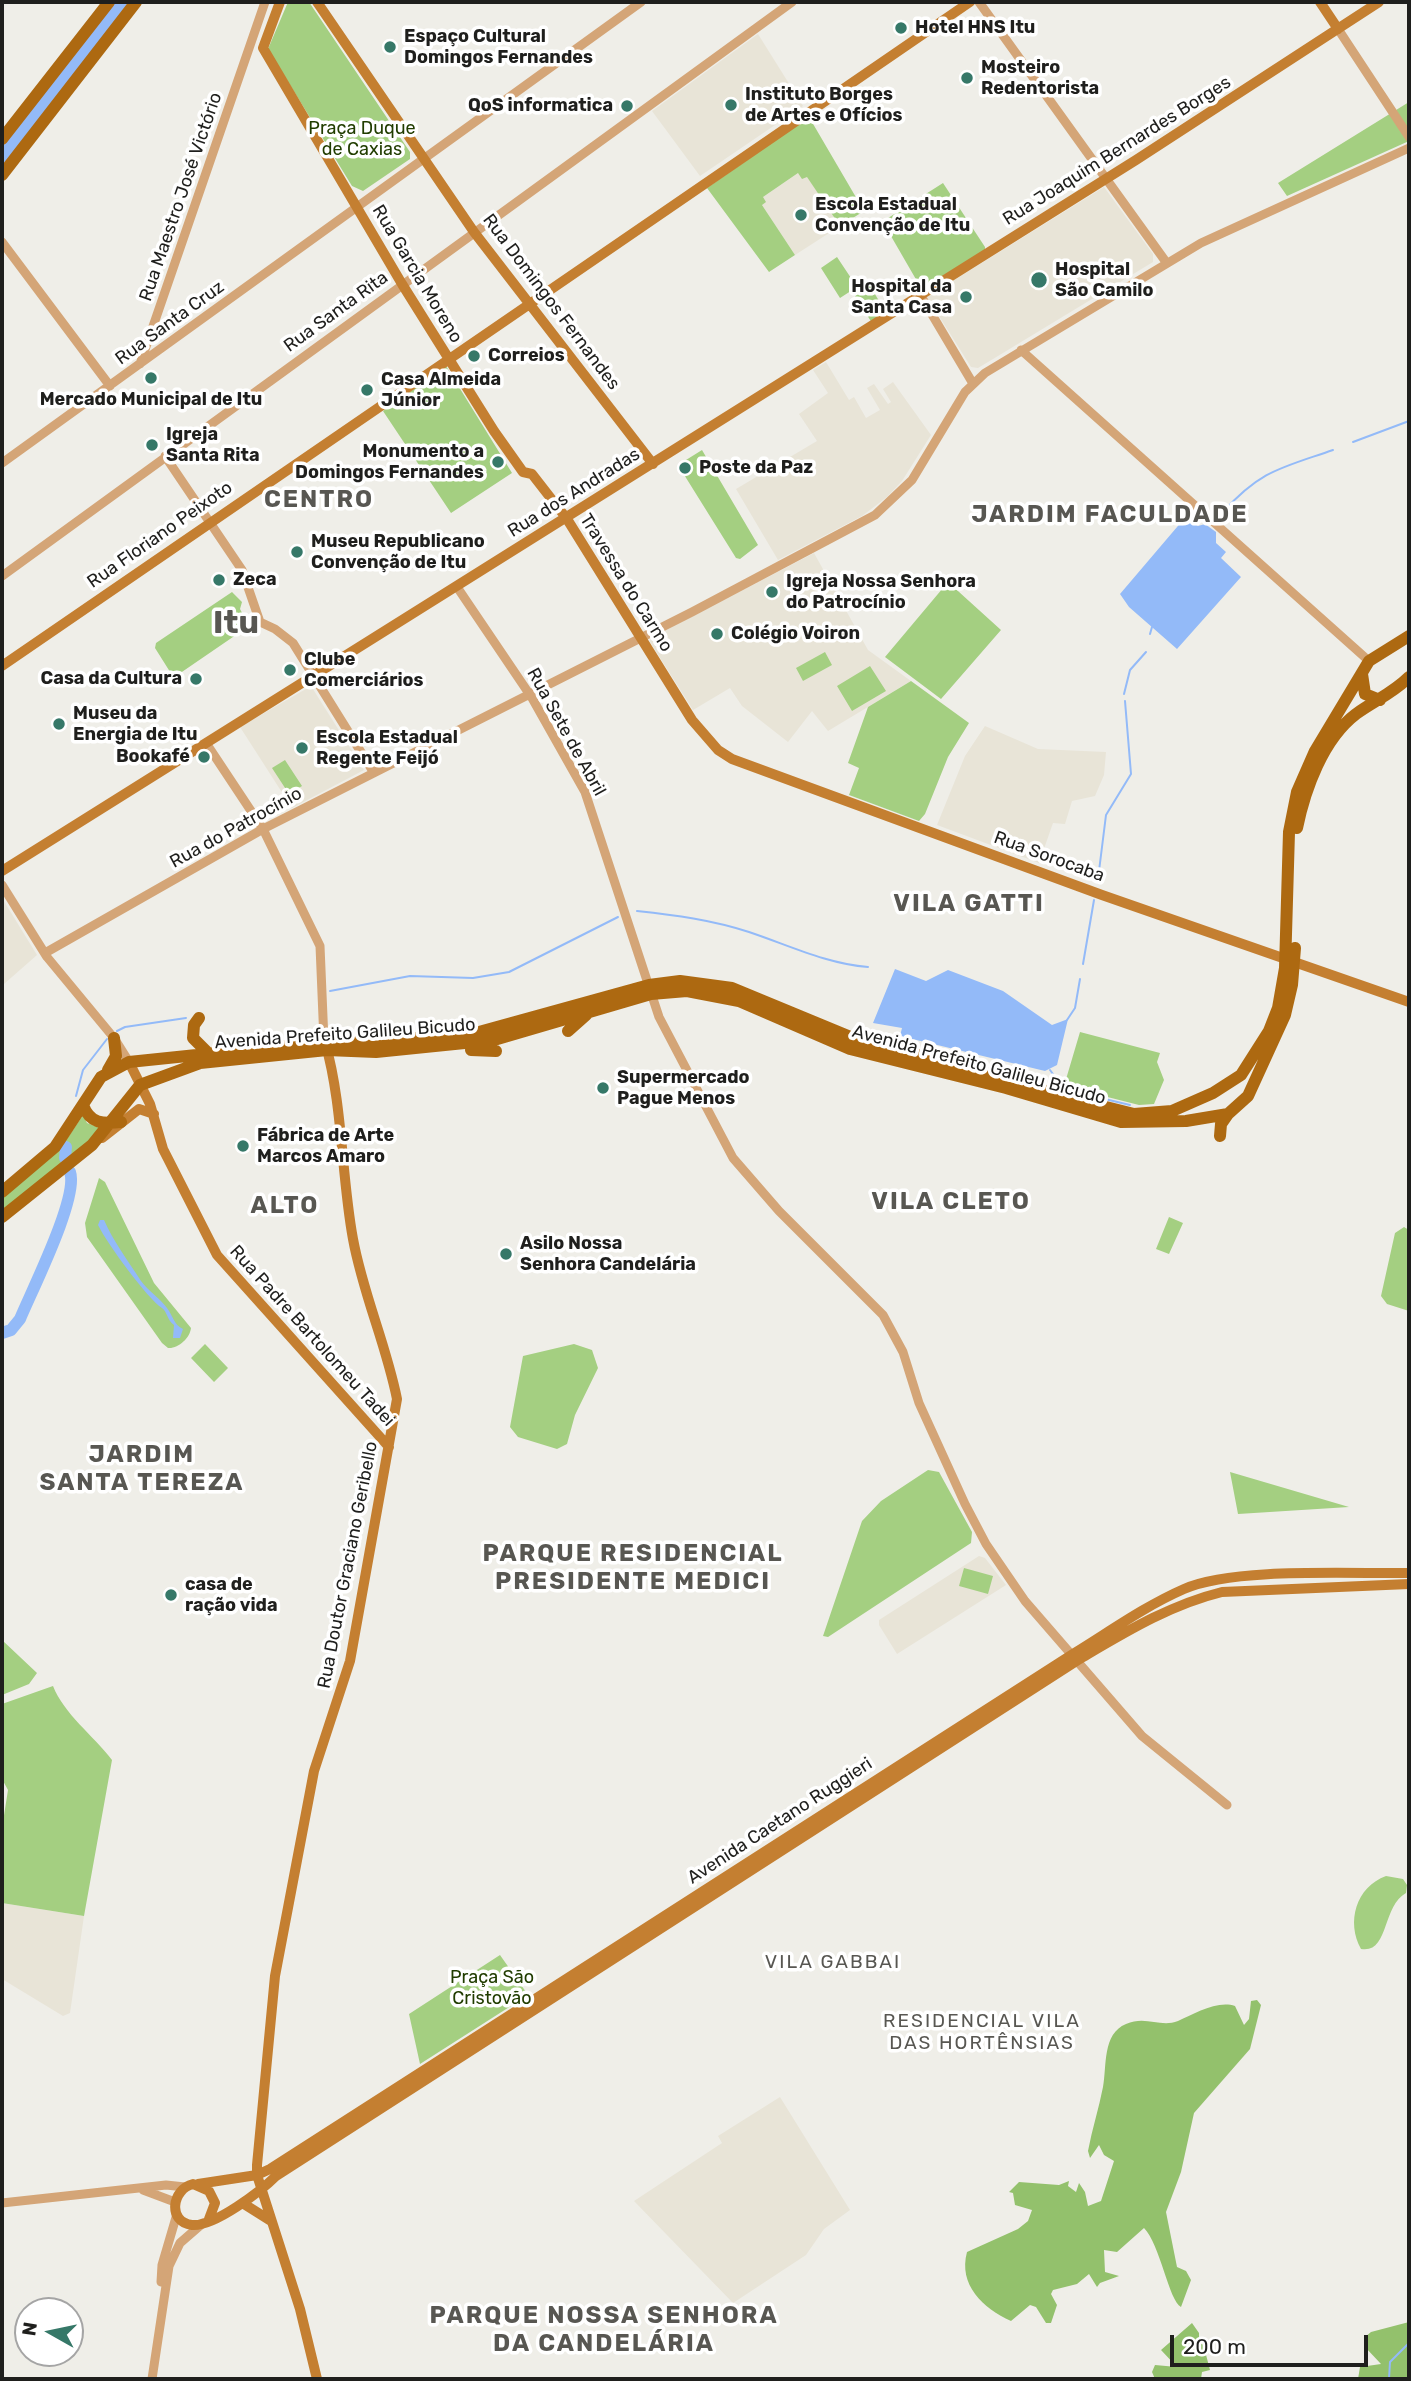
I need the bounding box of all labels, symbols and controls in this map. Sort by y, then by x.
place label: Hotel HNS Itu [915,17,1035,39]
marker: Hotel HNS Itu [893,20,909,36]
place label: Espaço Cultural Domingos Fernandes [404,26,593,68]
marker: Espaço Cultural Domingos Fernandes [382,39,398,55]
place label: Mosteiro Redentorista [981,57,1099,100]
marker: Mosteiro Redentorista [959,70,975,86]
street label: Rua Joaquim Bernardes Borges [999,72,1235,230]
place label: Instituto Borges de Artes e Ofícios [745,84,903,126]
street label: Rua Maestro José Victório [135,90,227,304]
place label: QoS informatica [468,95,613,117]
marker: Instituto Borges de Artes e Ofícios [723,97,739,113]
marker: QoS informatica [619,98,635,114]
park label: Praça Duque de Caxias [308,118,416,160]
place label: Escola Estadual Convenção de Itu [815,194,970,236]
street label: Rua Garcia Moreno [367,201,467,347]
marker: Escola Estadual Convenção de Itu [793,207,809,223]
street label: Rua Domingos Fernandes [478,210,624,394]
place label: Hospital São Camilo [1055,259,1153,302]
street label: Rua Santa Rita [280,267,392,357]
marker: Hospital São Camilo [1029,270,1049,290]
street label: Rua Santa Cruz [111,276,229,370]
place label: Hospital da Santa Casa [851,276,952,318]
marker: Hospital da Santa Casa [958,289,974,305]
place label: Correios [488,345,565,367]
marker: Correios [466,348,482,364]
place label: Casa Almeida Júnior [381,369,501,412]
marker: Mercado Municipal de Itu [143,370,159,386]
marker: Casa Almeida Júnior [359,382,375,398]
place label: Mercado Municipal de Itu [40,389,262,411]
place label: Igreja Santa Rita [166,424,260,466]
marker: Igreja Santa Rita [144,437,160,453]
place label: Monumento a Domingos Fernandes [295,441,484,484]
street label: Rua dos Andradas [504,444,644,542]
marker: Monumento a Domingos Fernandes [490,454,506,470]
place label: Poste da Paz [699,457,813,479]
marker: Poste da Paz [677,460,693,476]
street label: Rua Floriano Peixoto [83,477,237,593]
district label: CENTRO [265,486,373,514]
district label: JARDIM FACULDADE [973,501,1247,529]
street label: Travessa do Carmo [575,510,677,656]
place label: Museu Republicano Convenção de Itu [311,531,485,574]
marker: Museu Republicano Convenção de Itu [289,544,305,560]
place label: Zeca [233,569,277,591]
place label: Igreja Nossa Senhora do Patrocínio [786,571,976,614]
marker: Zeca [211,572,227,588]
marker: Igreja Nossa Senhora do Patrocínio [764,584,780,600]
district label: Itu [213,605,259,643]
place label: Colégio Voiron [731,623,860,645]
marker: Colégio Voiron [709,626,725,642]
place label: Clube Comerciários [304,649,424,692]
marker: Clube Comerciários [282,662,298,678]
street label: Rua Sete de Abril [522,664,610,800]
place label: Casa da Cultura [41,668,182,690]
marker: Casa da Cultura [188,671,204,687]
place label: Museu da Energia de Itu [73,703,198,746]
marker: Museu da Energia de Itu [51,716,67,732]
place label: Escola Estadual Regente Feijó [316,727,458,770]
marker: Escola Estadual Regente Feijó [294,740,310,756]
place label: Bookafé [116,746,190,768]
marker: Bookafé [196,749,212,765]
street label: Rua do Patrocínio [166,783,306,873]
street label: Rua Sorocaba [991,827,1107,887]
district label: VILA GATTI [895,890,1043,918]
street label: Avenida Prefeito Galileu Bicudo [214,1014,476,1054]
street label: Avenida Prefeito Galileu Bicudo [850,1021,1108,1109]
place label: Supermercado Pague Menos [617,1067,750,1110]
marker: Supermercado Pague Menos [595,1080,611,1096]
place label: Fábrica de Arte Marcos Amaro [257,1125,394,1168]
marker: Fábrica de Arte Marcos Amaro [235,1138,251,1154]
district label: VILA CLETO [873,1188,1029,1216]
district label: ALTO [251,1192,319,1220]
place label: Asilo Nossa Senhora Candelária [520,1233,696,1276]
street label: Rua Padre Bartolomeu Tadei [225,1241,399,1431]
marker: Asilo Nossa Senhora Candelária [498,1246,514,1262]
street label: Rua Doutor Graciano Geribello [313,1440,383,1690]
district label: JARDIM SANTA TEREZA [41,1441,243,1497]
district label: PARQUE RESIDENCIAL PRESIDENTE MEDICI [485,1540,781,1596]
place label: casa de ração vida [185,1574,278,1616]
marker: casa de ração vida [163,1587,179,1603]
street label: Avenida Caetano Ruggieri [684,1753,876,1889]
district label: VILA GABBAI [766,1952,900,1974]
park label: Praça São Cristovão [450,1967,534,2010]
district label: RESIDENCIAL VILA DAS HORTÊNSIAS [885,2011,1079,2055]
north arrow [14,2297,84,2367]
district label: PARQUE NOSSA SENHORA DA CANDELÁRIA [432,2302,776,2358]
text: N [17,2320,42,2338]
scale bar [1173,2322,1371,2366]
text: 200 m [1183,2334,1246,2359]

